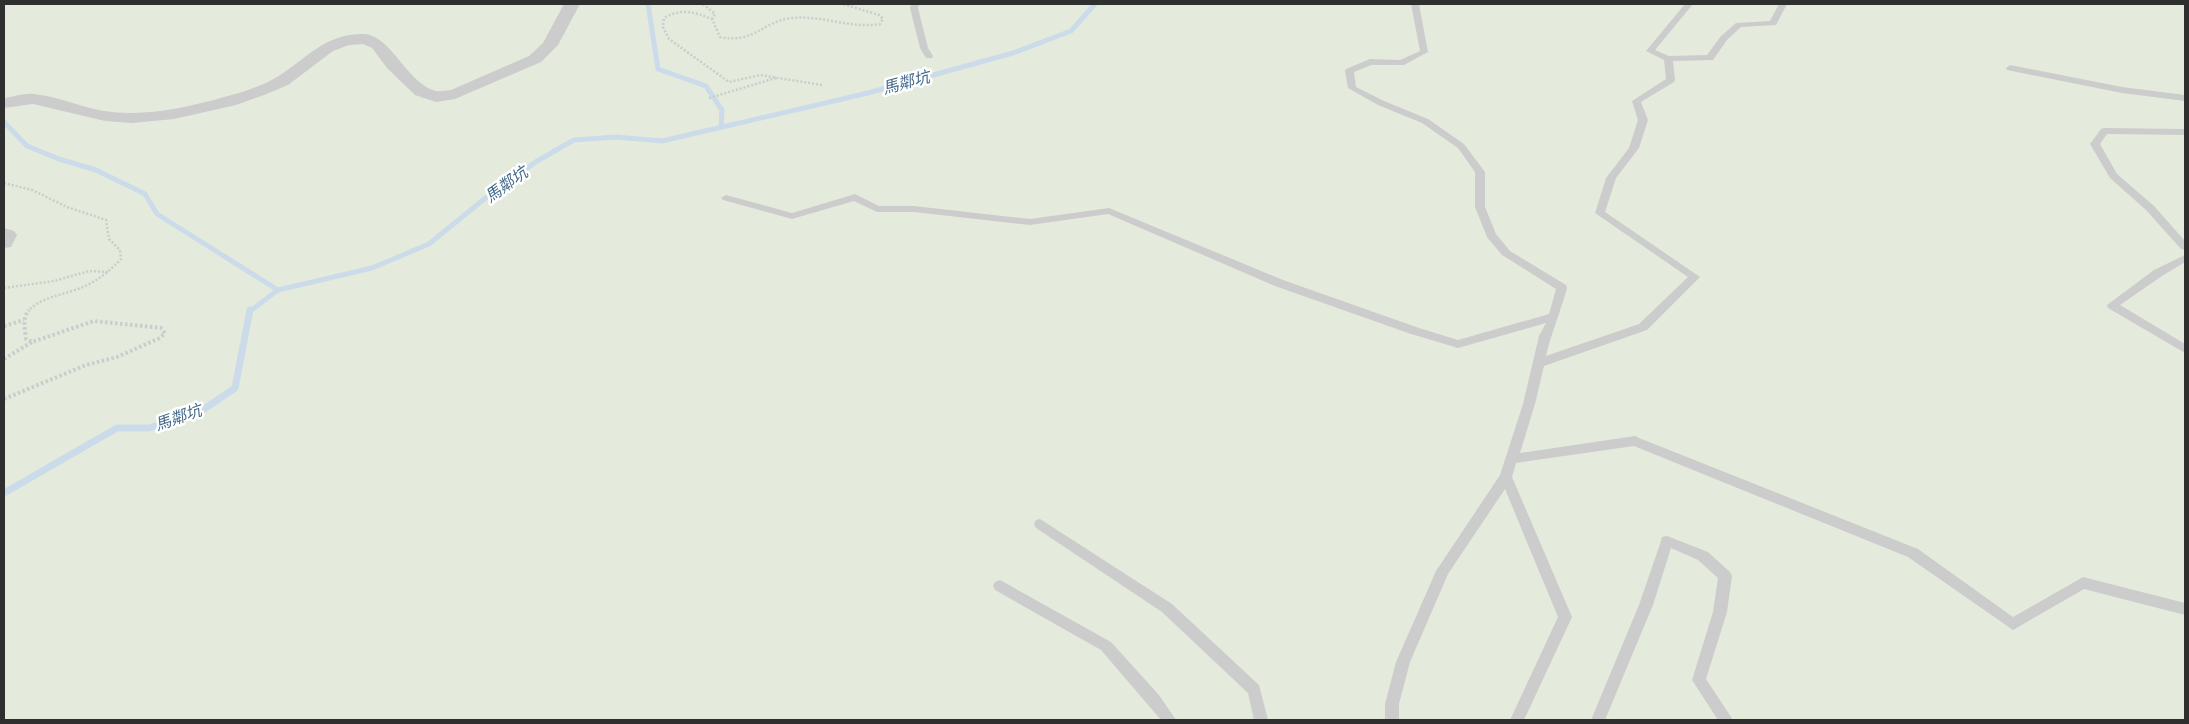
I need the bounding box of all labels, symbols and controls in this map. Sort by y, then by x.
water label: 馬鄰坑 [880,66,934,98]
water label: 馬鄰坑 [481,161,533,206]
water label: 馬鄰坑 [152,399,206,434]

